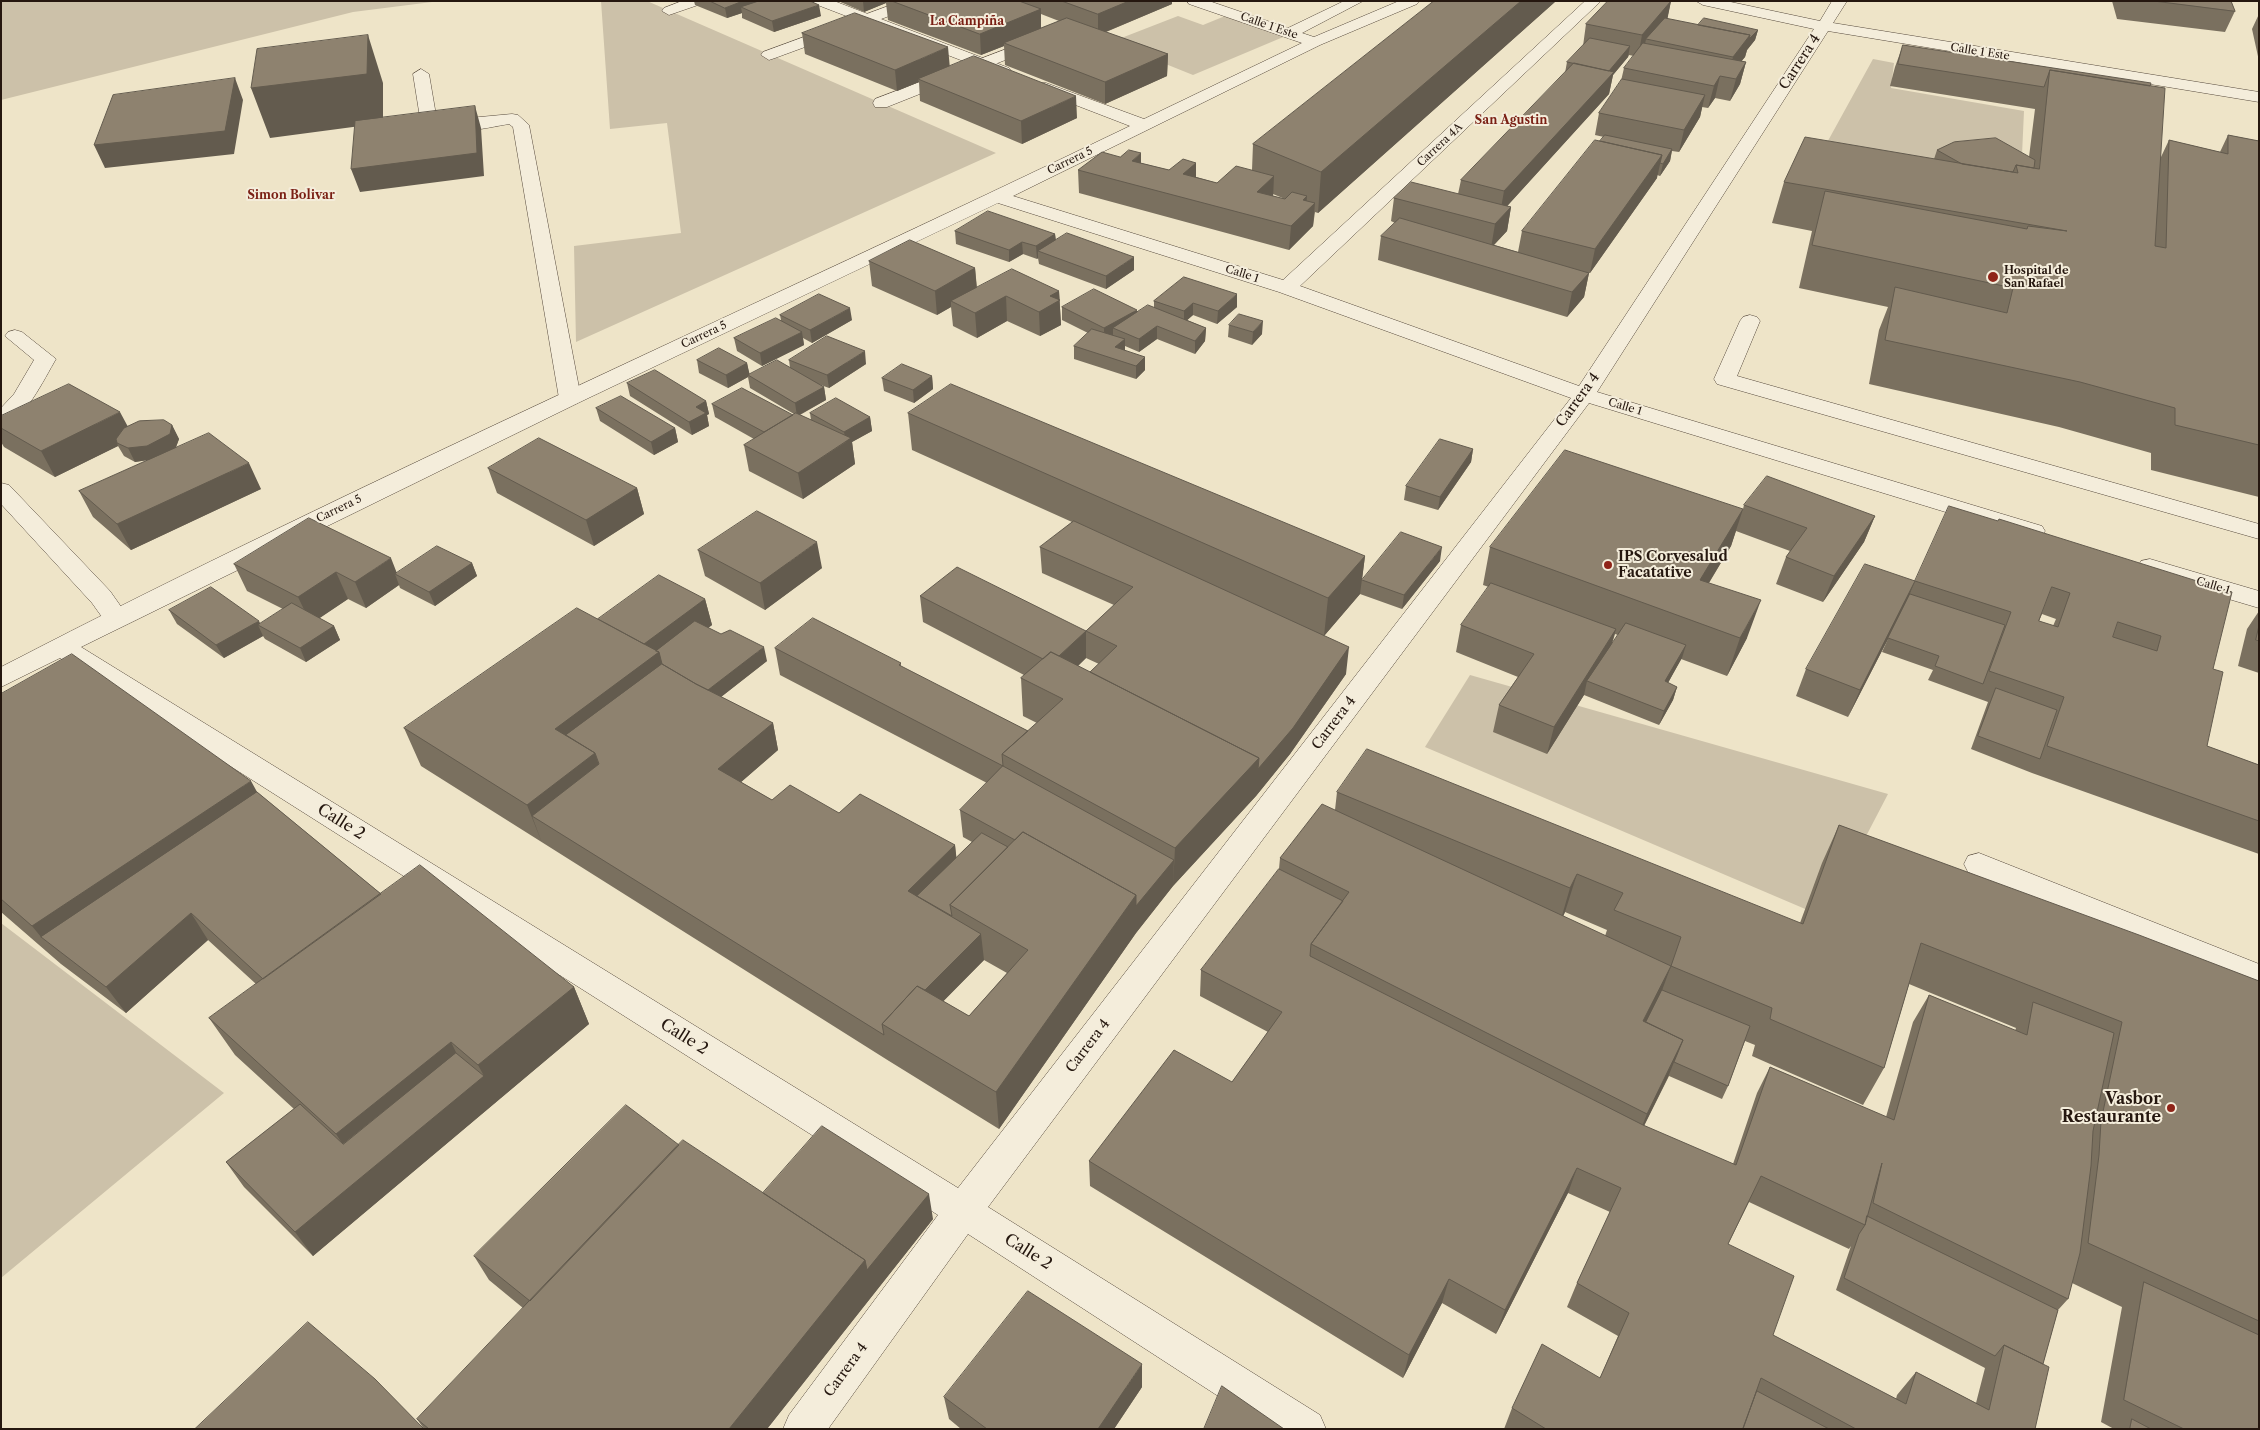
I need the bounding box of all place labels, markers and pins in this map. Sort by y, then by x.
place label: Hospital de San Rafael [2004,264,2069,290]
marker: Hospital de San Rafael [1986,270,2000,284]
place label: IPS Corvesalud Facatative [1618,549,1728,582]
marker: IPS Corvesalud Facatative [1602,559,1614,571]
place label: Vasbor Restaurante [2062,1089,2161,1127]
marker: Vasbor Restaurante [2165,1102,2177,1114]

